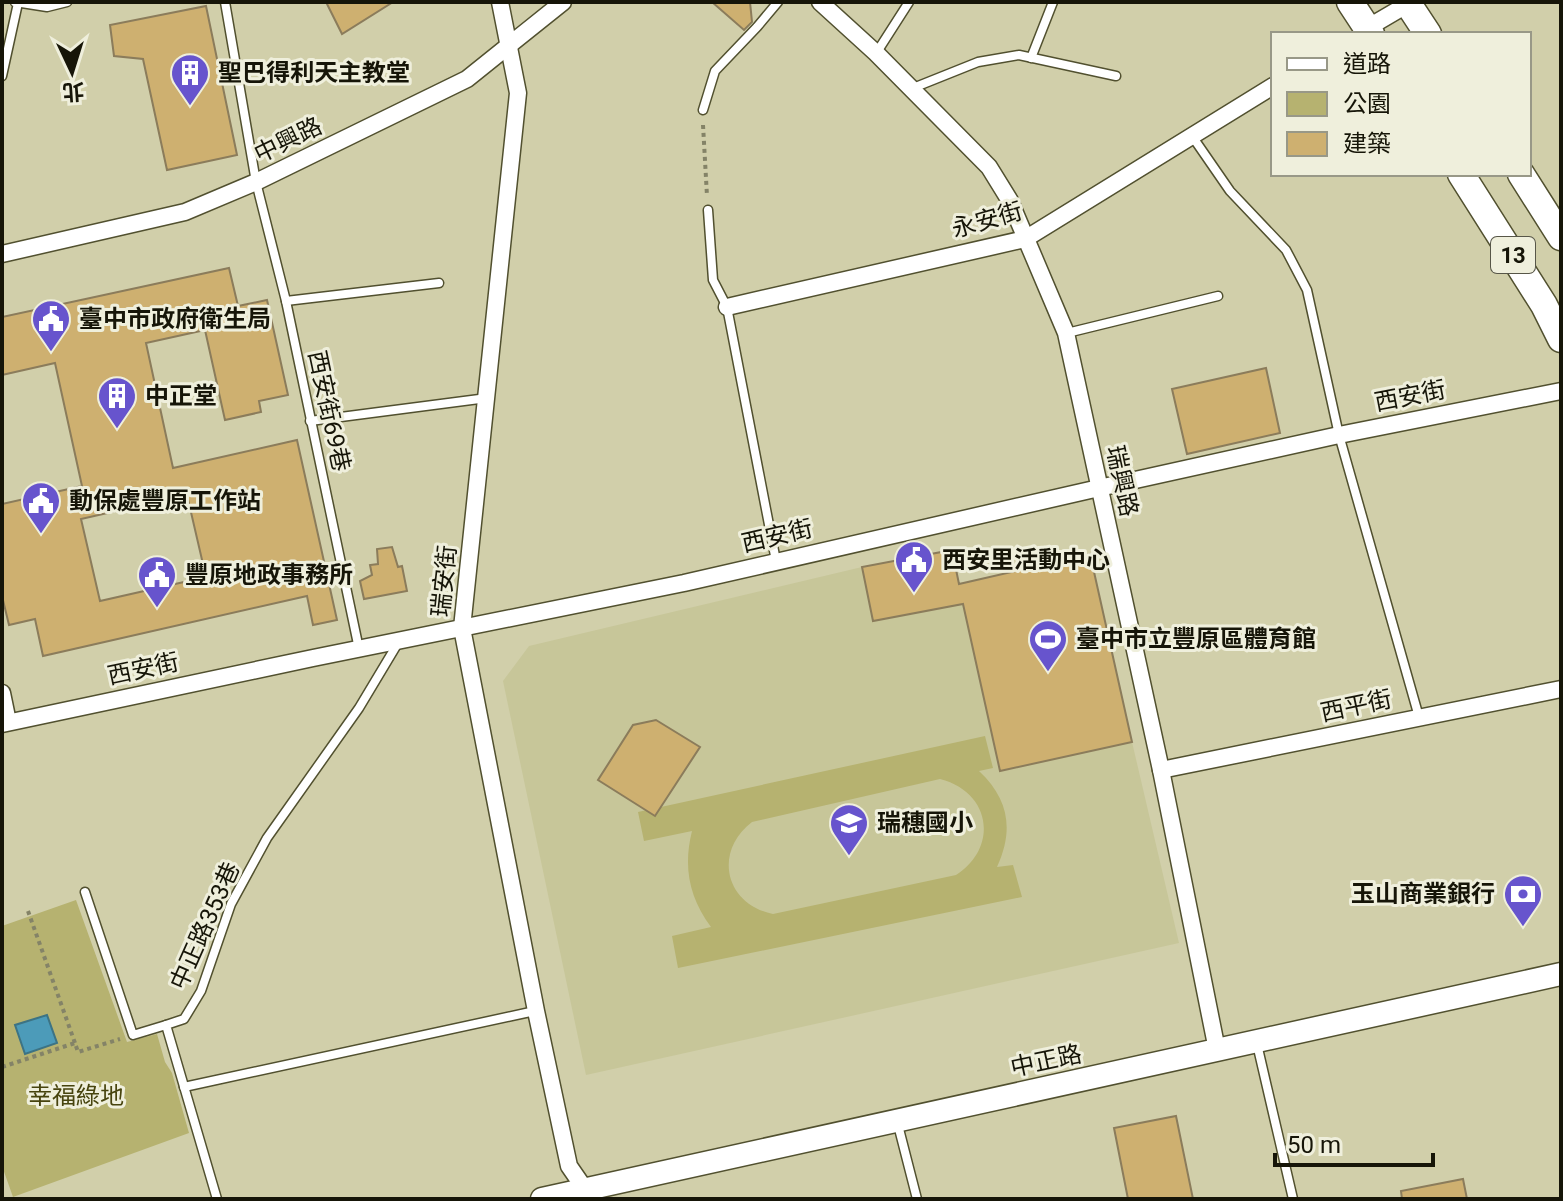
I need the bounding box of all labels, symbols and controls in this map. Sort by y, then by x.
north arrow [32,32,112,112]
legend [1271,32,1531,176]
text: 道路 [1343,50,1391,78]
building icon: 聖巴得利天主教堂 [169,52,211,107]
place label: 聖巴得利天主教堂 [218,59,410,87]
text: 北 [62,78,85,105]
text: 公園 [1343,90,1391,118]
street label: 中興路 [250,112,326,168]
text: 建築 [1343,130,1391,158]
street label: 永安街 [949,197,1025,243]
road number: 13 [1491,237,1535,273]
public building icon: 臺中市政府衛生局 [30,298,72,353]
place label: 臺中市政府衛生局 [79,305,271,333]
street label: 西安街69巷 [303,348,355,474]
building icon: 中正堂 [96,375,138,430]
street label: 西安街 [1372,375,1448,417]
place label: 中正堂 [145,382,217,410]
street label: 瑞興路 [1101,443,1143,519]
public building icon: 動保處豐原工作站 [20,480,62,535]
place label: 動保處豐原工作站 [69,487,261,515]
street label: 西安街 [739,514,815,558]
public building icon: 西安里活動中心 [893,539,935,594]
street label: 瑞安街 [426,544,462,618]
place label: 西安里活動中心 [942,546,1110,574]
public building icon: 豐原地政事務所 [136,554,178,609]
place label: 豐原地政事務所 [185,561,353,589]
sports icon: 臺中市立豐原區體育館 [1027,618,1069,673]
place label: 臺中市立豐原區體育館 [1076,625,1316,653]
street label: 西安街 [105,648,181,690]
street label: 西平街 [1318,685,1394,727]
school or university icon: 瑞穗國小 [828,802,870,857]
place label: 瑞穗國小 [877,809,973,837]
street label: 中正路353巷 [164,858,246,994]
bank icon: 玉山商業銀行 [1502,873,1544,928]
place label: 玉山商業銀行 [1351,880,1495,908]
street label: 中正路 [1008,1040,1084,1082]
park label: 幸福綠地 [28,1082,124,1110]
scale bar [1275,1117,1433,1167]
text: 50 m [1287,1131,1341,1159]

